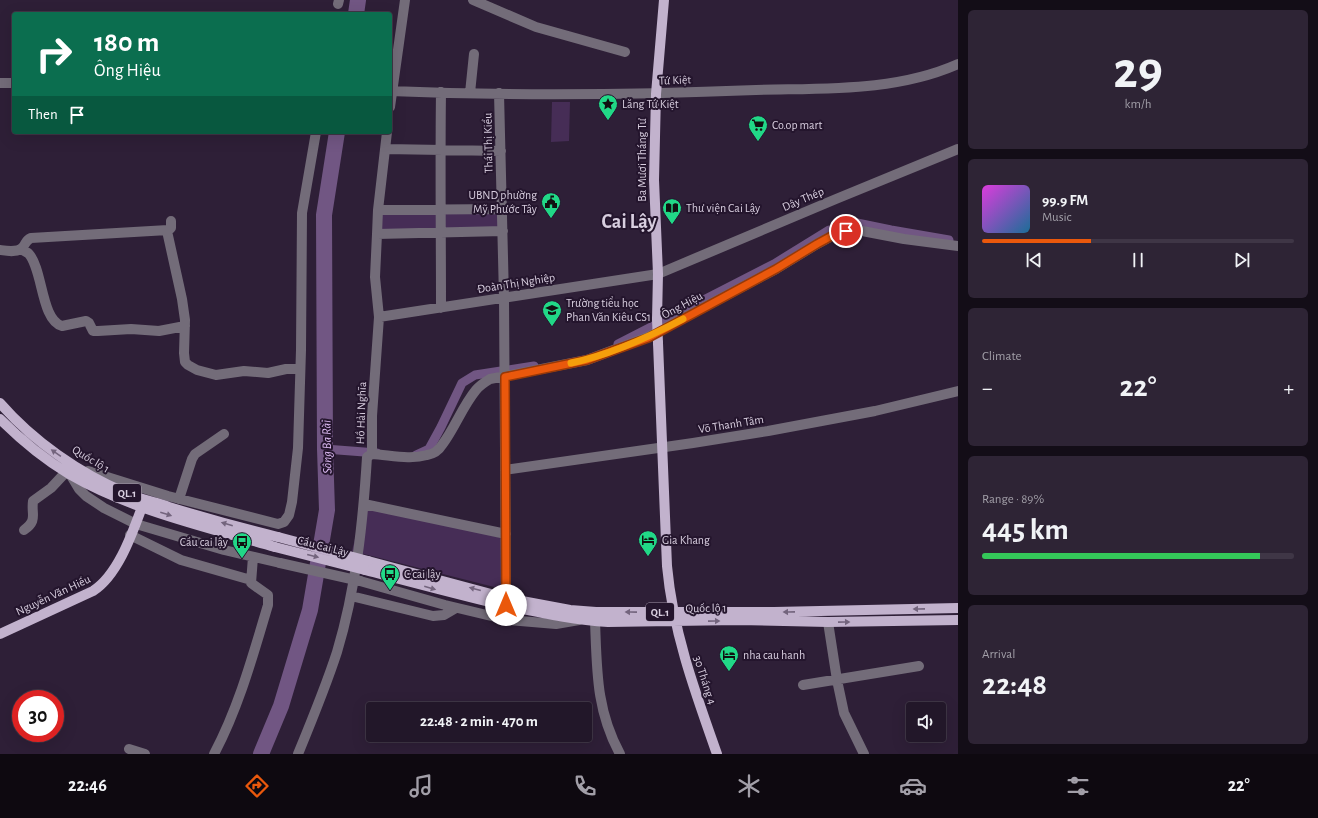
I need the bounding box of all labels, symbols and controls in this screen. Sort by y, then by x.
icon: right [28,28,80,80]
text: 180 m [94,29,159,57]
text: 29 [1113,45,1163,97]
text: Ông Hiệu [94,62,161,80]
street label: Tứ Kiệt [659,73,691,87]
place icon: Lăng Tứ Kiệt [597,93,619,121]
place label: Lăng Tứ Kiệt [622,98,679,110]
text: km/h [1125,98,1151,111]
icon: arrive [66,104,88,126]
text: Then [28,107,58,122]
street label: Thái Thị Kiểu [480,113,495,173]
supermarket icon: Co.op mart [747,114,769,142]
street label: Ba Mươi Tháng Tư [636,118,648,202]
place label: Co.op mart [772,119,822,131]
street label: Dây Thép [780,185,826,214]
place label: UBND phường Mỹ Phước Tây [468,189,537,216]
public building icon: UBND phường Mỹ Phước Tây [540,191,562,219]
text: 99.9 FM [1042,193,1088,208]
library icon: Thư viện Cai Lậy [661,197,683,225]
place label: Thư viện Cai Lậy [686,202,760,215]
text: Music [1042,211,1072,224]
district label: Cai Lậy [601,212,657,232]
pin [829,214,863,248]
icon: arrive [835,220,857,242]
icon: previous [1023,249,1045,271]
icon: pause [1127,249,1149,271]
icon: next [1231,249,1253,271]
street label: Đoàn Thị Nghiệp [476,271,556,295]
street label: Ông Hiệu [659,288,704,321]
place label: Trường tiểu học Phan Văn Kiêu CS1 [566,296,651,323]
school or university icon: Trường tiểu học Phan Văn Kiêu CS1 [541,299,563,327]
text: Climate [982,350,1021,363]
text: 22° [1119,372,1157,402]
text: − [982,377,993,399]
text: + [1283,377,1294,399]
street label: Hồ Hải Nghĩa [354,381,368,445]
street label: Võ Thanh Tâm [697,413,765,435]
water label: Sông Ba Rài [321,420,334,474]
street label: Quốc lộ 1 [70,443,112,476]
one-way arrow [51,449,61,457]
road number: QL.1 [113,484,141,502]
text: Range · 89% [982,493,1044,506]
one-way arrow [160,511,172,517]
text: 445 km [982,515,1069,545]
one-way arrow [221,520,233,526]
hotel icon: Gia Khang [637,529,659,557]
bus stop icon: Cầu cai lậy [231,531,253,559]
street label: Cầu Cai Lậy [296,534,350,559]
place label: Gia Khang [662,534,710,546]
place label: Cầu cai lậy [180,536,228,549]
one-way arrow [306,554,319,560]
bus stop icon: C cai lậy [379,563,401,591]
place label: C cai lậy [404,568,441,581]
street label: Nguyễn Văn Hiếu [13,572,93,618]
position arrow [485,584,527,626]
one-way arrow [424,585,436,591]
one-way arrow [469,586,482,592]
street label: Quốc lộ 1 [685,602,727,615]
road number: QL.1 [646,603,674,621]
one-way arrow [912,606,925,612]
one-way arrow [624,609,637,615]
one-way arrow [782,609,795,615]
one-way arrow [708,618,721,624]
one-way arrow [838,619,851,625]
hotel icon: nha cau hanh [718,644,740,672]
text: Arrival [982,648,1015,661]
place label: nha cau hanh [743,649,805,661]
street label: 30 Tháng 4 [691,654,719,706]
text: 22:48 [982,670,1047,700]
speed limit sign: 30 [12,690,64,742]
map controls [906,702,946,742]
button: sound [906,702,946,742]
text: 22:48 · 2 min · 470 m [420,714,538,729]
icon: directions [243,772,271,800]
icon: music [407,772,435,800]
icon: phone [571,772,599,800]
icon: climate [735,772,763,800]
icon: car [899,772,927,800]
icon: filters [1064,772,1092,800]
text: 22:46 [68,777,107,795]
text: 22° [1228,777,1250,795]

